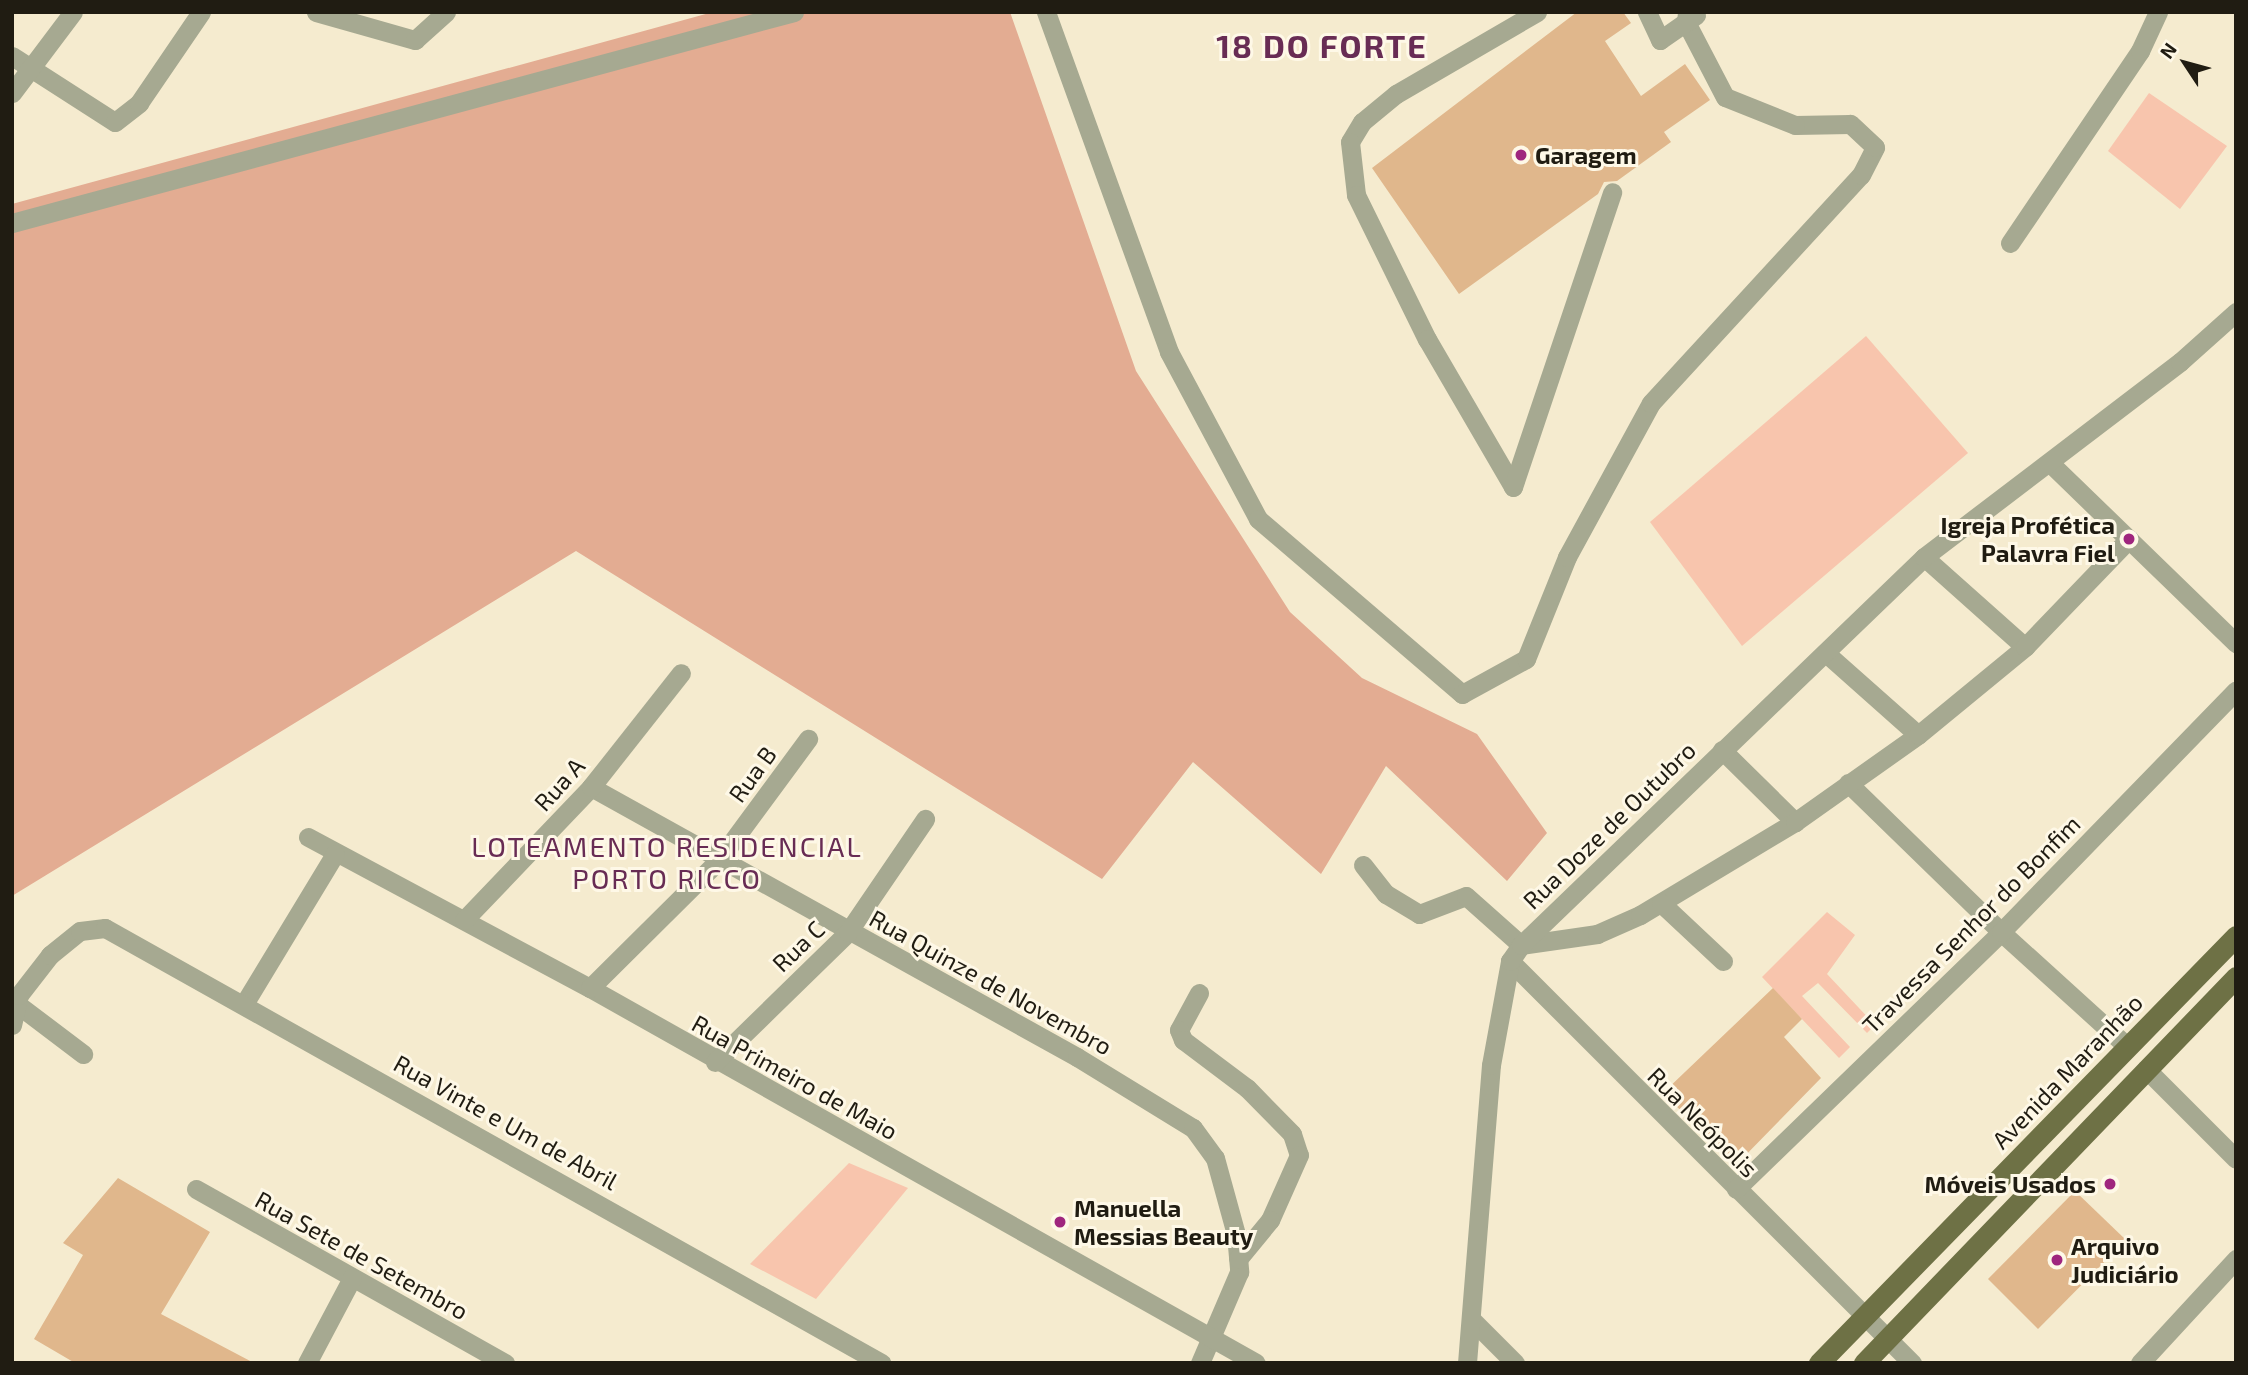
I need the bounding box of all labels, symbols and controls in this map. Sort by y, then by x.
district label: 18 DO FORTE [1218,26,1426,64]
north arrow [2150,28,2220,98]
text: N [2154,38,2181,63]
place label: Garagem [1535,141,1637,169]
marker: Garagem [1513,147,1529,163]
place label: Igreja Profética Palavra Fiel [1941,511,2115,567]
marker: Igreja Profética Palavra Fiel [2121,531,2137,547]
street label: Rua Doze de Outubro [1517,735,1701,915]
street label: Rua B [722,740,782,808]
street label: Rua A [528,751,590,817]
street label: Travessa Senhor do Bonfim [1856,809,2086,1039]
district label: LOTEAMENTO RESIDENCIAL PORTO RICCO [474,829,860,895]
street label: Rua Quinze de Novembro [865,903,1117,1061]
street label: Rua C [766,915,830,977]
street label: Avenida Maranhão [1986,988,2148,1154]
street label: Rua Primeiro de Maio [687,1008,903,1146]
street label: Rua Vinte e Um de Abril [388,1048,624,1196]
street label: Rua Neópolis [1642,1061,1764,1183]
place label: Móveis Usados [1925,1170,2096,1198]
marker: Móveis Usados [2102,1176,2118,1192]
street label: Rua Sete de Setembro [251,1185,473,1325]
place label: Manuella Messias Beauty [1074,1194,1253,1250]
marker: Manuella Messias Beauty [1052,1214,1068,1230]
place label: Arquivo Judiciário [2071,1232,2179,1288]
marker: Arquivo Judiciário [2049,1252,2065,1268]

